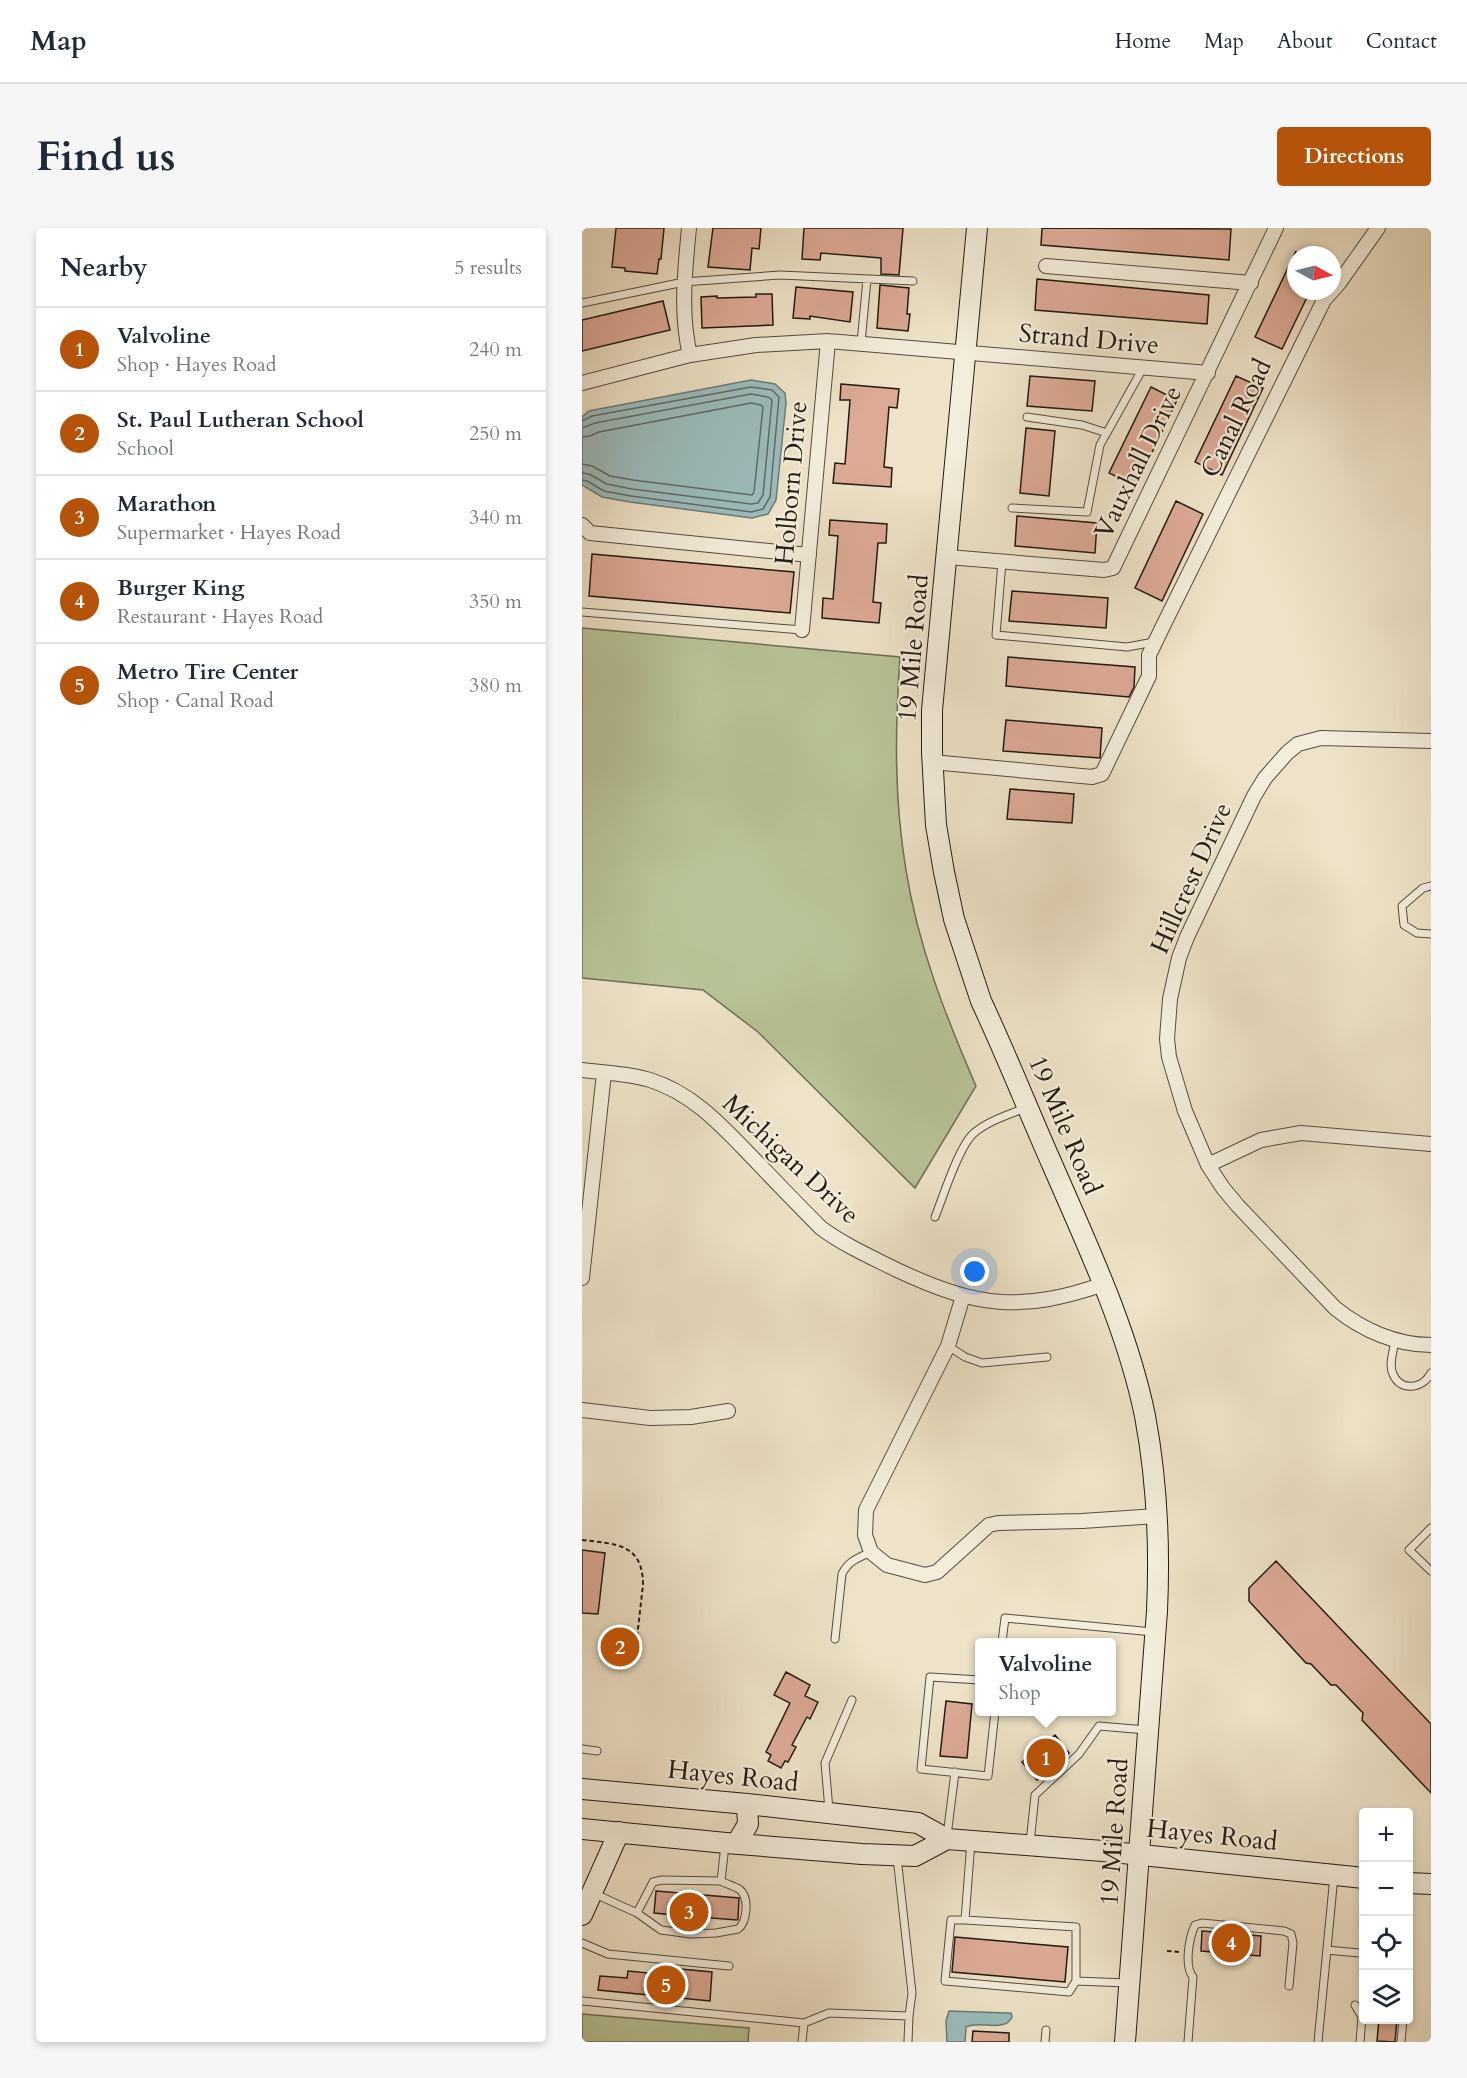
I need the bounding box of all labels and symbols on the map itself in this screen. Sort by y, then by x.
north arrow [1287,246,1341,300]
street label: Strand Drive [1018,315,1160,363]
street label: Canal Road [1192,353,1280,483]
street label: Vauxhall Drive [1086,380,1190,544]
street label: Holborn Drive [766,400,816,566]
street label: 19 Mile Road [889,573,937,723]
street label: Hillcrest Drive [1142,797,1240,959]
street label: 19 Mile Road [1020,1050,1110,1200]
street label: Michigan Drive [715,1086,867,1232]
your location [960,1257,989,1286]
pin: 2 [600,1624,639,1670]
pin: 1 [1026,1736,1066,1780]
street label: Hayes Road [666,1752,800,1800]
street label: 19 Mile Road [1091,1757,1137,1907]
street label: Hayes Road [1145,1811,1279,1859]
pin: 3 [670,1890,708,1934]
pin: 4 [1212,1920,1250,1966]
pin: 5 [646,1962,686,2008]

